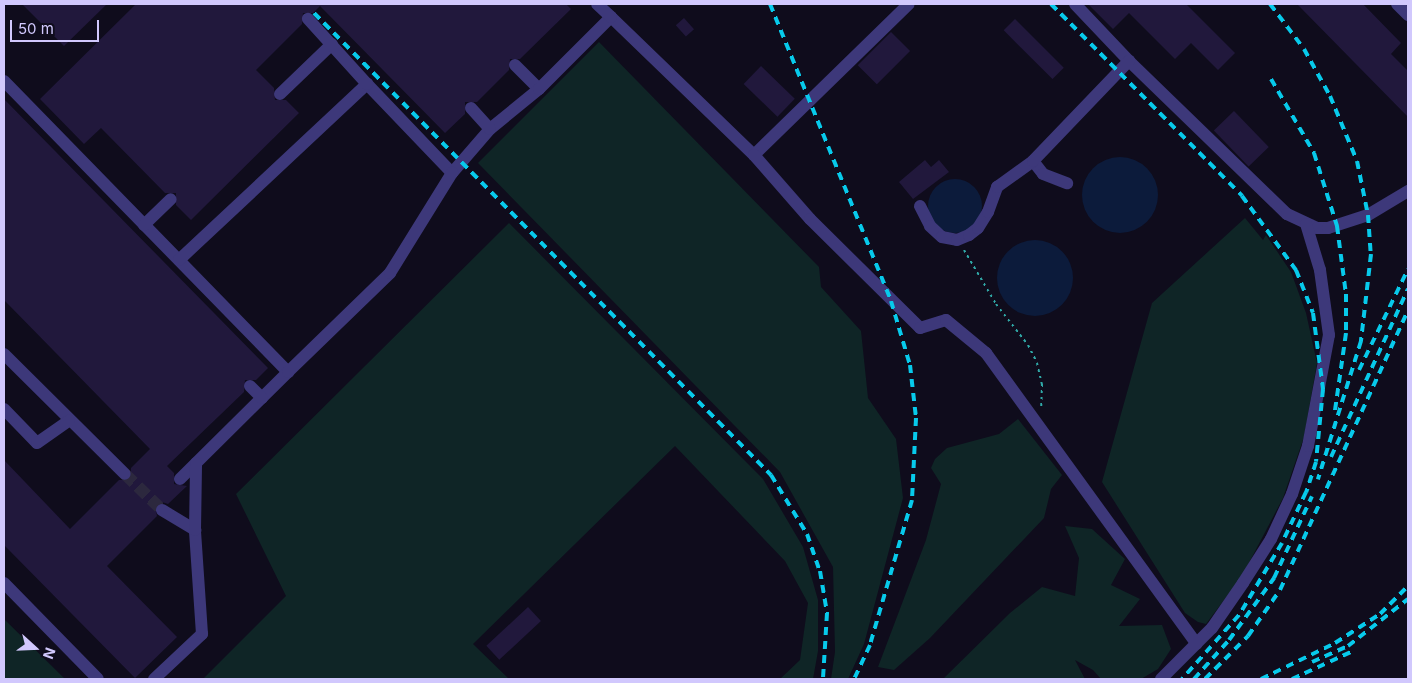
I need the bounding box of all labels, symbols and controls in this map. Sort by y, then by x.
scale bar [12,10,101,42]
text: 50 m [18,19,54,38]
north arrow [10,623,60,673]
text: N [40,645,59,661]

